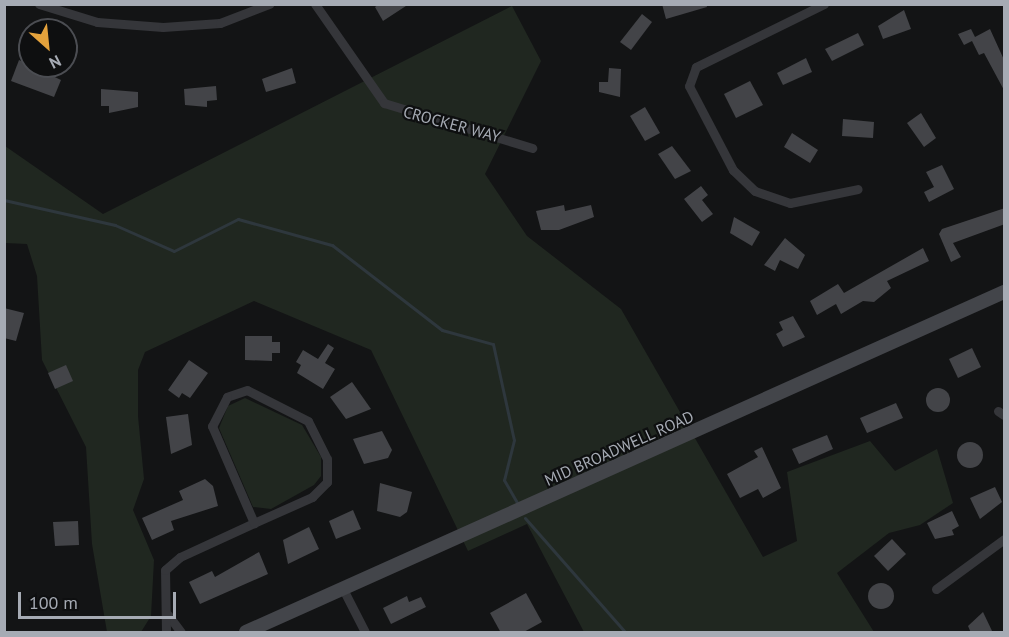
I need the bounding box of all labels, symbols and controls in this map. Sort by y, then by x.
north arrow [18,18,78,78]
text: N [46,51,64,74]
street label: CROCKER WAY [401,102,503,146]
street label: MID BROADWELL ROAD [541,406,697,490]
scale bar [21,580,178,618]
text: 100 m [29,591,78,614]

